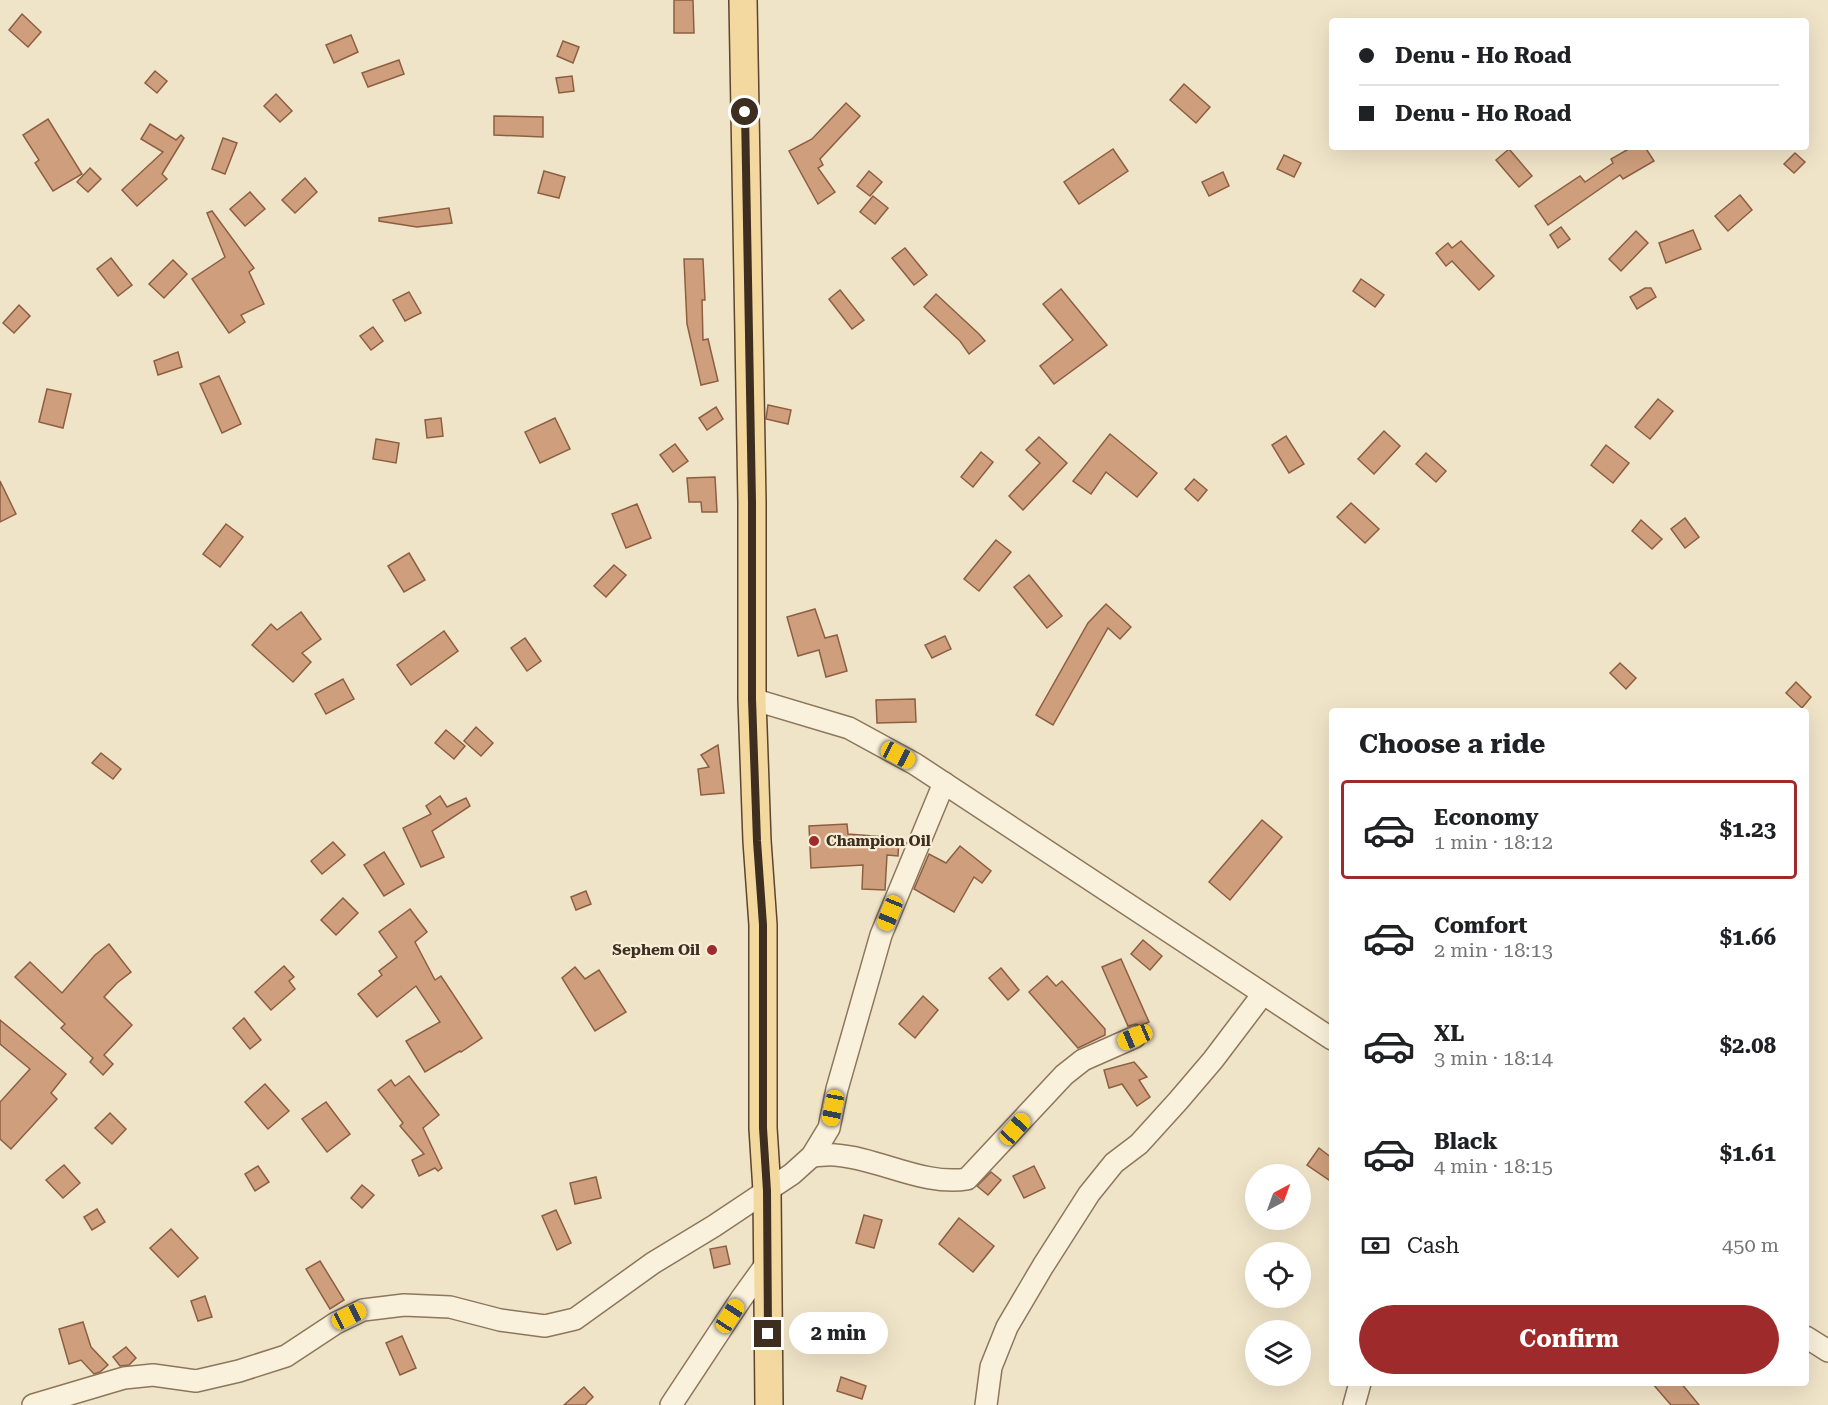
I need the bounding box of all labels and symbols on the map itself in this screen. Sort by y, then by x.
route start [731,98,758,125]
car [878,739,918,771]
place label: Champion Oil [826,832,931,850]
marker: Champion Oil [807,834,821,848]
car [875,893,905,933]
place label: Sephem Oil [612,941,700,959]
marker: Sephem Oil [705,943,719,957]
car [1115,1022,1155,1052]
car [821,1089,845,1127]
car [996,1110,1034,1148]
north arrow [1245,1164,1311,1230]
car [713,1296,747,1336]
car [329,1300,369,1332]
callout: 2 min [789,1313,888,1355]
route end [754,1320,781,1347]

